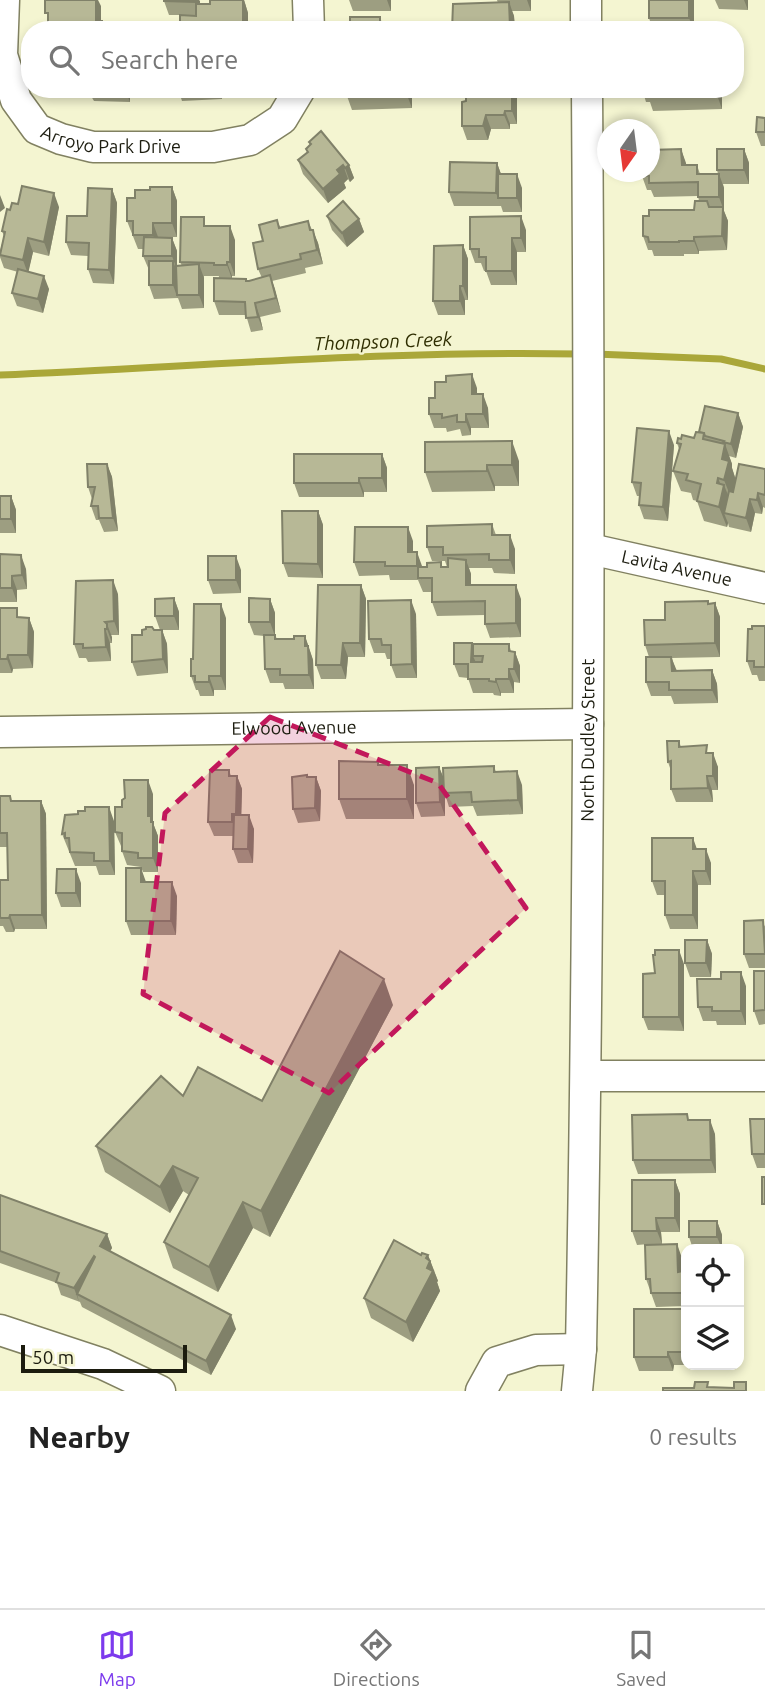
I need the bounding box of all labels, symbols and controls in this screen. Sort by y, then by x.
search box [21,21,744,98]
icon: search [45,41,83,79]
text: Search here [101,45,238,74]
north arrow [597,119,660,182]
street label: Arroyo Park Drive [38,121,181,156]
water label: Thompson Creek [313,328,453,354]
street label: Lavita Avenue [620,545,734,589]
street label: North Dudley Street [577,659,597,822]
street label: Elwood Avenue [231,716,357,738]
map controls [681,1244,744,1370]
button: locate [681,1244,744,1307]
button: layers [681,1307,744,1370]
scale bar [21,1342,187,1374]
text: 50 m [32,1346,74,1368]
text: Nearby [28,1420,130,1454]
text: 0 results [649,1424,737,1449]
tab: Map [98,1626,136,1690]
tab: Directions [333,1626,420,1690]
tab: Saved [616,1626,667,1690]

